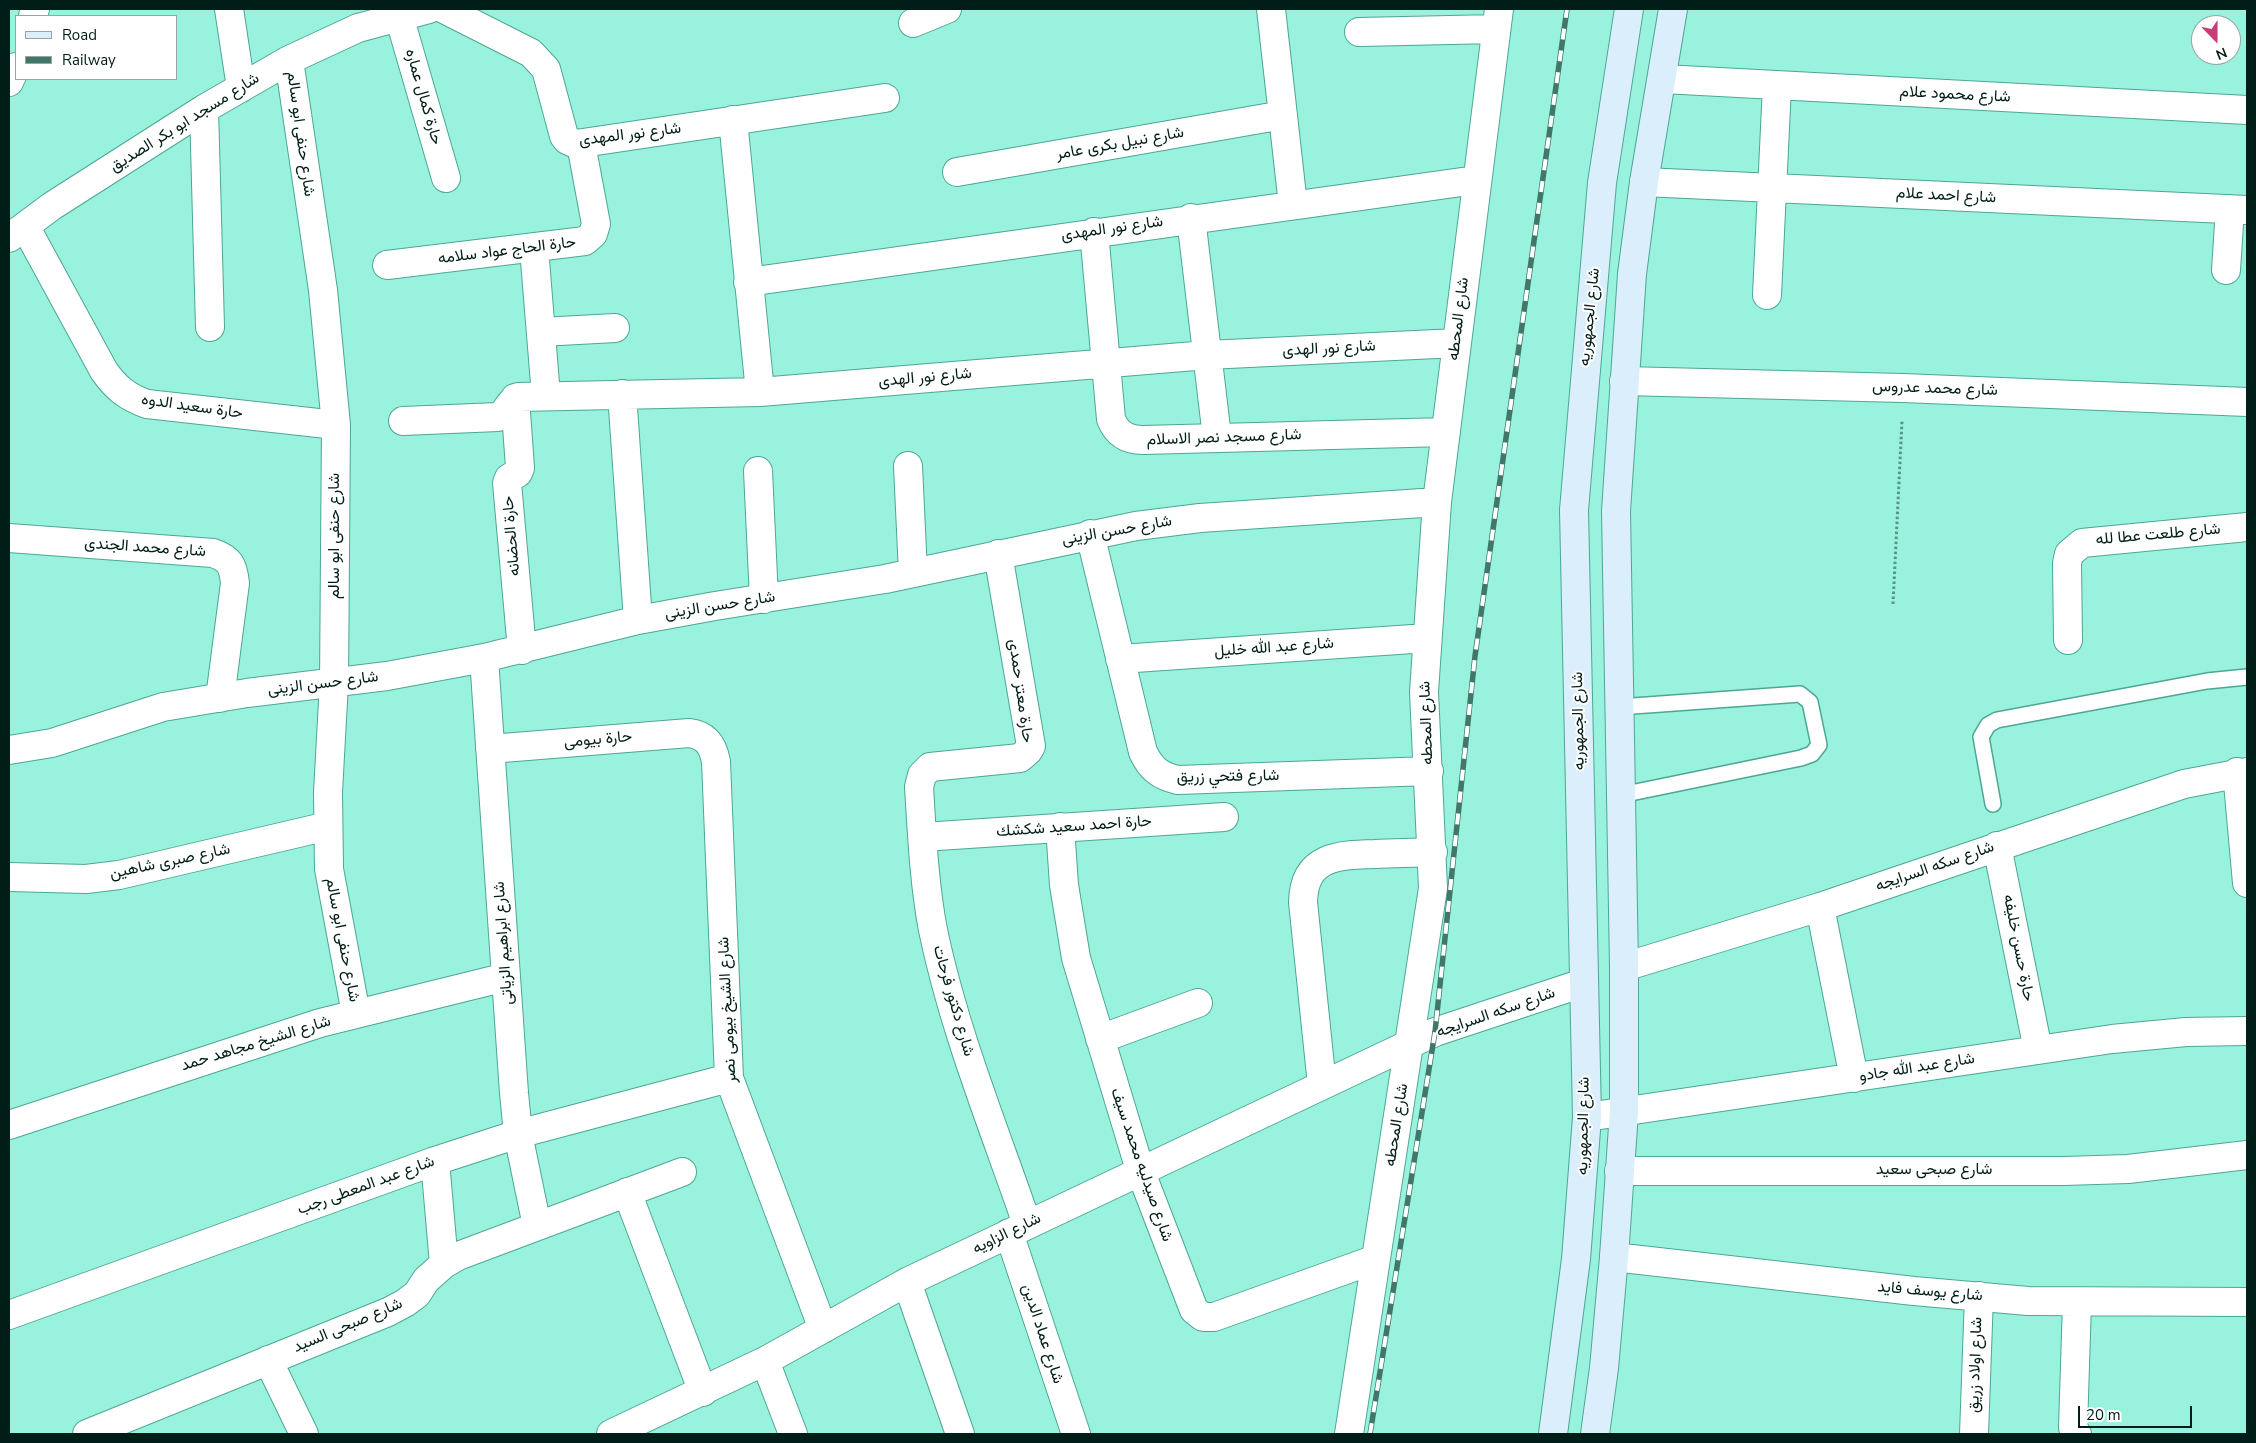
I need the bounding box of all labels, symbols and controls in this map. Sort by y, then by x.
legend [15,15,178,80]
north arrow [2191,15,2241,65]
text: Road [62,25,97,45]
text: N [2213,43,2230,64]
street label: حارة كمال عماره [400,47,446,147]
text: Railway [62,50,116,70]
street label: شارع مسجد ابو بكر الصديق [107,69,263,177]
street label: شارع حنفى ابو سالم [282,70,318,198]
street label: شارع محمود علام [1899,83,2011,107]
street label: شارع نور المهدى [578,119,682,151]
street label: شارع نبيل بكرى عامر [1055,123,1185,165]
street label: شارع احمد علام [1896,184,1996,208]
street label: شارع نور المهدى [1060,212,1164,246]
street label: حارة الحاج عواد سلامه [437,233,577,269]
street label: شارع الجمهوريه [1575,267,1605,367]
street label: شارع المحطه [1444,276,1474,362]
street label: شارع نور الهدى [1282,337,1376,361]
street label: شارع نور الهدى [878,364,972,392]
street label: شارع محمد عدروس [1872,377,1998,401]
street label: حارة سعيد الدوه [140,390,244,424]
street label: شارع مسجد نصر الاسلام [1146,426,1302,450]
street label: شارع حنفى ابو سالم [325,473,345,599]
street label: حارة الحضانه [499,495,525,577]
street label: شارع حسن الزينى [1060,512,1174,550]
street label: شارع طلعت عطا لله [2095,520,2221,550]
street label: شارع محمد الجندى [84,534,206,562]
street label: شارع حسن الزينى [663,588,777,624]
street label: شارع عبد الله خليل [1214,634,1334,662]
street label: حارة معتز حمدى [1003,638,1037,744]
street label: شارع حسن الزينى [267,668,379,700]
street label: شارع الجمهوريه [1569,672,1589,770]
street label: شارع المحطه [1416,681,1438,765]
street label: حارة بيومى [563,727,633,753]
street label: شارع فتحي زريق [1176,767,1280,787]
street label: حارة احمد سعيد شكشك [996,812,1152,842]
street label: شارع سكه السرايجه [1873,838,1997,896]
street label: شارع صبرى شاهين [108,840,232,884]
street label: شارع حنفى ابو سالم [321,876,363,1004]
street label: شارع ابراهيم الزياتى [490,881,518,1005]
street label: حارة حسن خليفه [1998,893,2038,1003]
street label: شارع الشيخ بيومى نصر [715,936,741,1084]
street label: شارع دكتور فرحات [928,943,978,1059]
street label: شارع سكه السرايجه [1434,984,1558,1042]
street label: شارع الشيخ مجاهد حمد [179,1012,333,1076]
street label: شارع عبد الله جادو [1858,1049,1976,1087]
street label: شارع الجمهوريه [1574,1077,1594,1175]
street label: شارع المحطه [1381,1082,1413,1168]
street label: شارع صيدليه محمد سيف [1106,1086,1176,1244]
street label: شارع عبد المعطى رجب [295,1152,437,1220]
street label: شارع صبحى سعيد [1876,1160,1992,1180]
street label: شارع الزاويه [970,1209,1044,1259]
street label: شارع يوسف فايد [1876,1278,1984,1306]
street label: شارع عماد الدين [1017,1282,1067,1386]
street label: شارع صبحى السيد [291,1294,405,1358]
street label: شارع اولاد زريق [1965,1317,1987,1413]
scale bar [2081,1396,2195,1428]
text: 20 m [2086,1405,2121,1425]

